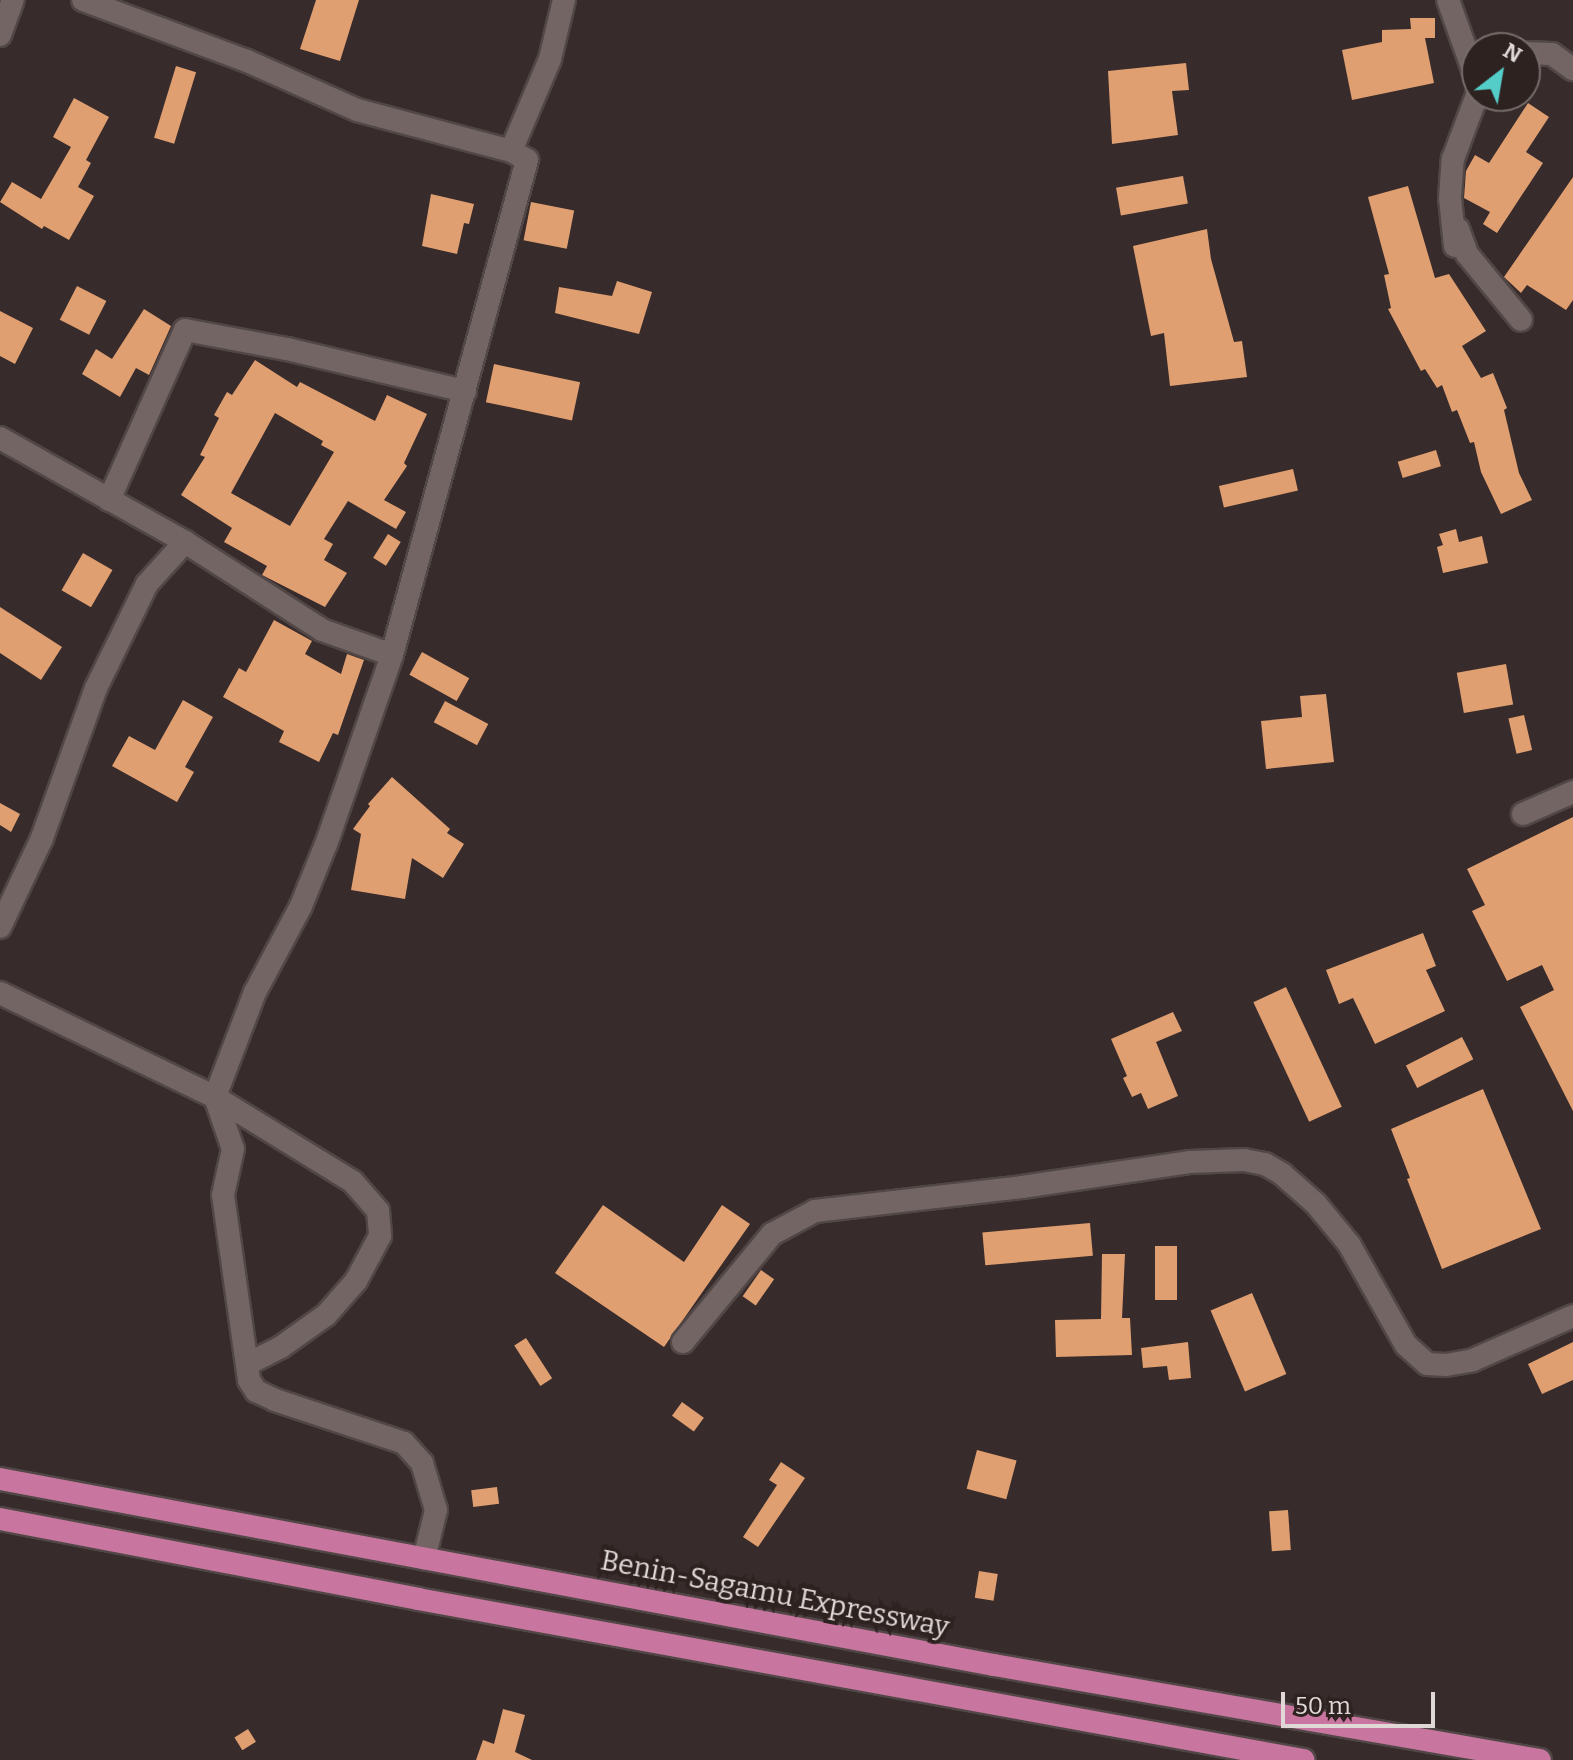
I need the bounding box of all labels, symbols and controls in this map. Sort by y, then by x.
north arrow [1461,32,1541,112]
text: N [1498,37,1527,69]
street label: Benin-Sagamu Expressway [598,1544,952,1644]
scale bar [1285,1676,1439,1726]
text: 50 m [1295,1692,1351,1720]

